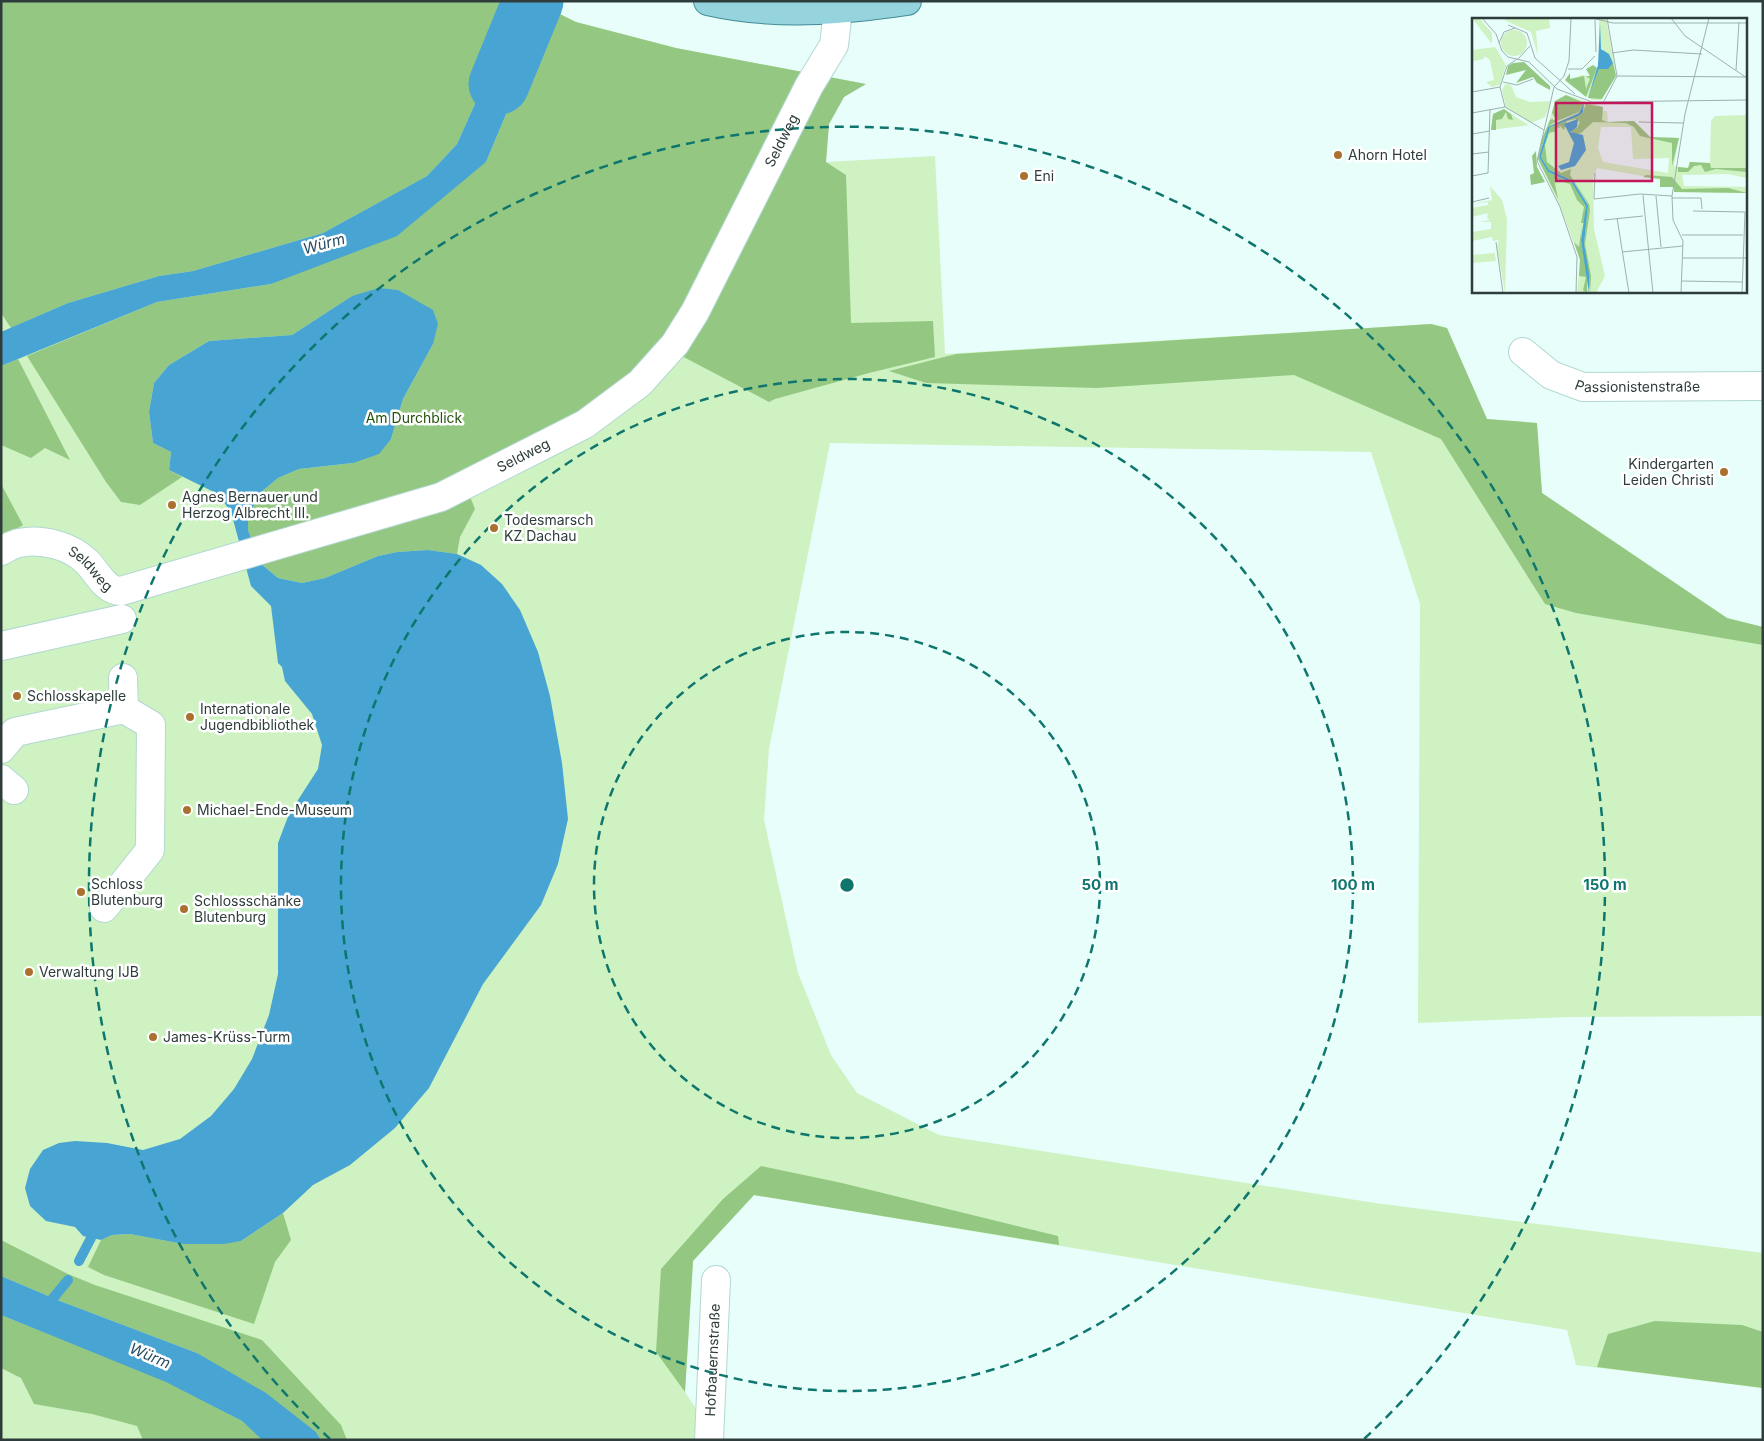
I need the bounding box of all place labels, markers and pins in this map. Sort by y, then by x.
place label: Ahorn Hotel [1348,146,1427,163]
marker: Ahorn Hotel [1332,149,1344,161]
place label: Eni [1034,167,1054,184]
marker: Eni [1018,170,1030,182]
place label: Kindergarten Leiden Christi [1623,455,1714,488]
marker: Kindergarten Leiden Christi [1718,466,1730,478]
place label: Agnes Bernauer und Herzog Albrecht III. [182,488,318,521]
marker: Agnes Bernauer und Herzog Albrecht III. [166,499,178,511]
place label: Todesmarsch KZ Dachau [504,511,594,544]
marker: Todesmarsch KZ Dachau [488,522,500,534]
place label: Schlosskapelle [27,687,126,704]
marker: Schlosskapelle [11,690,23,702]
place label: Internationale Jugendbibliothek [200,700,315,733]
marker: Internationale Jugendbibliothek [184,711,196,723]
place label: Michael-Ende-Museum [197,801,352,818]
marker: Michael-Ende-Museum [181,804,193,816]
place label: Schloss Blutenburg [91,875,163,908]
centre of rings [838,876,856,894]
marker: Schloss Blutenburg [75,886,87,898]
place label: Schlossschänke Blutenburg [194,892,301,925]
marker: Schlossschänke Blutenburg [178,903,190,915]
place label: Verwaltung IJB [39,963,139,980]
marker: Verwaltung IJB [23,966,35,978]
place label: James-Krüss-Turm [163,1028,290,1045]
marker: James-Krüss-Turm [147,1031,159,1043]

